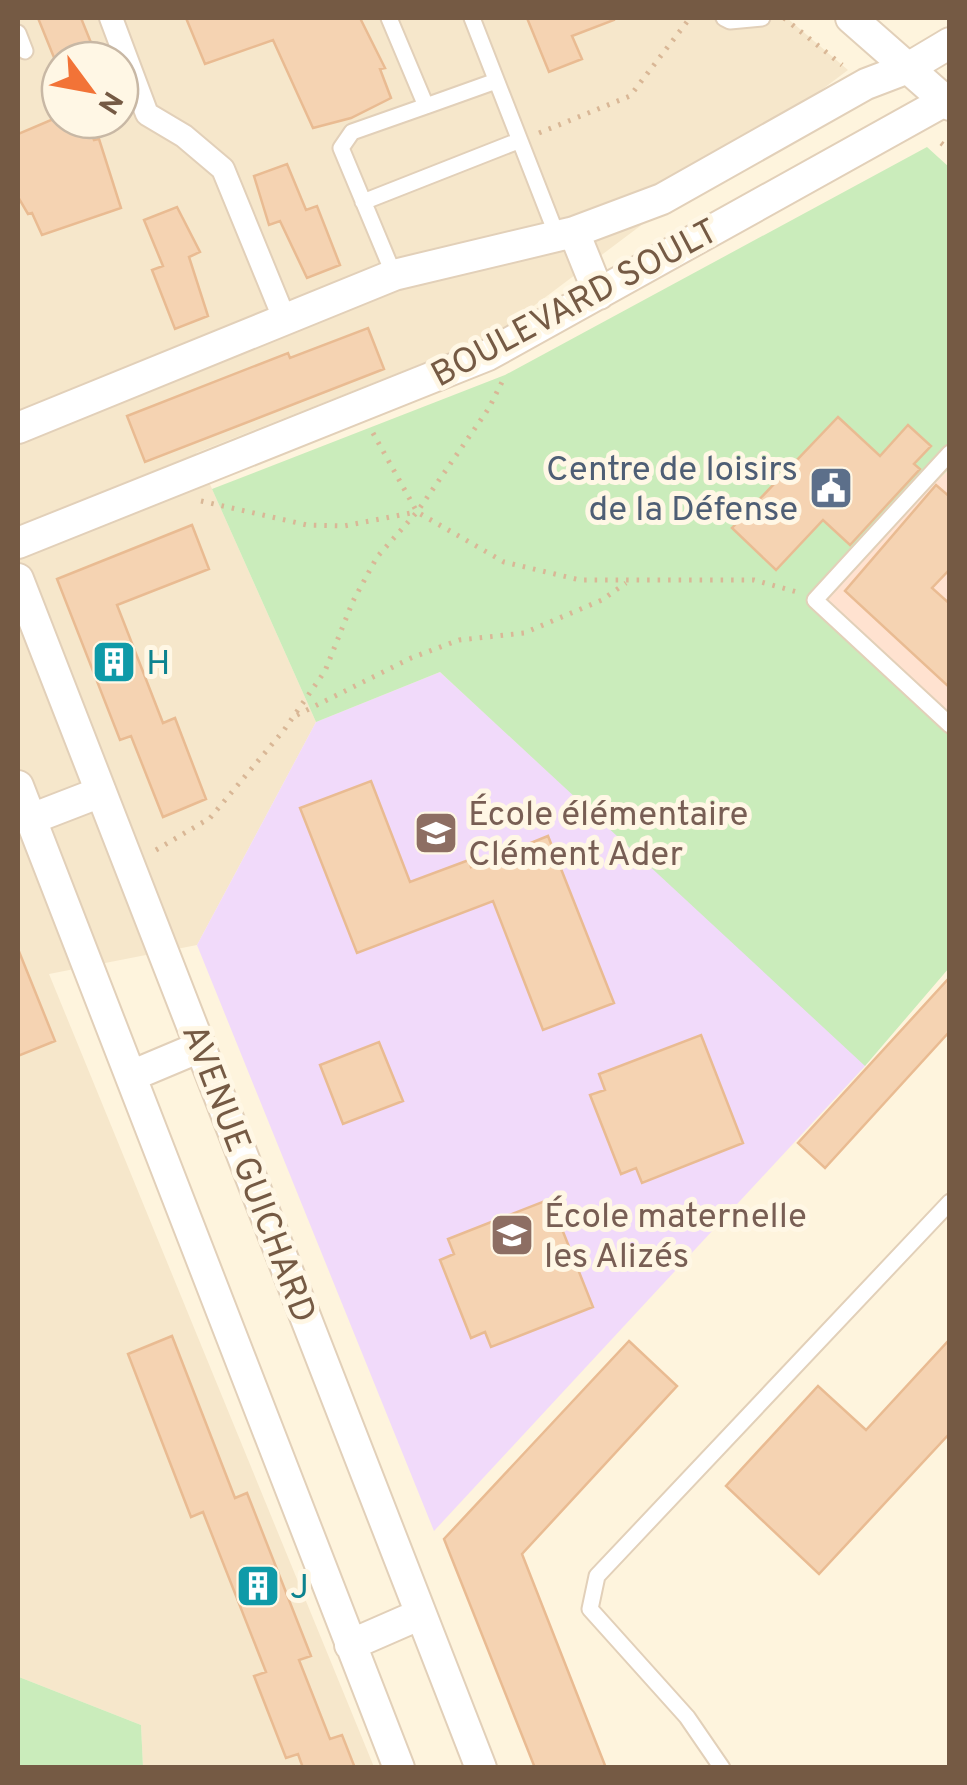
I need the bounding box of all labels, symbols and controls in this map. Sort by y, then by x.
north arrow [40,40,140,140]
text: N [88,84,129,120]
street label: BOULEVARD SOULT [424,210,726,399]
place label: Centre de loisirs de la Défense [546,449,798,533]
public building icon: Centre de loisirs de la Défense [808,465,854,511]
building icon: H [91,639,137,685]
place label: H [146,643,171,687]
place label: École élémentaire Clément Ader [468,793,748,878]
school or university icon: École élémentaire Clément Ader [413,810,459,856]
street label: AVENUE GUICHARD [170,1019,324,1329]
place label: École maternelle les Alizés [544,1195,807,1280]
school or university icon: École maternelle les Alizés [489,1212,535,1258]
building icon: J [235,1563,281,1609]
place label: J [290,1567,309,1611]

